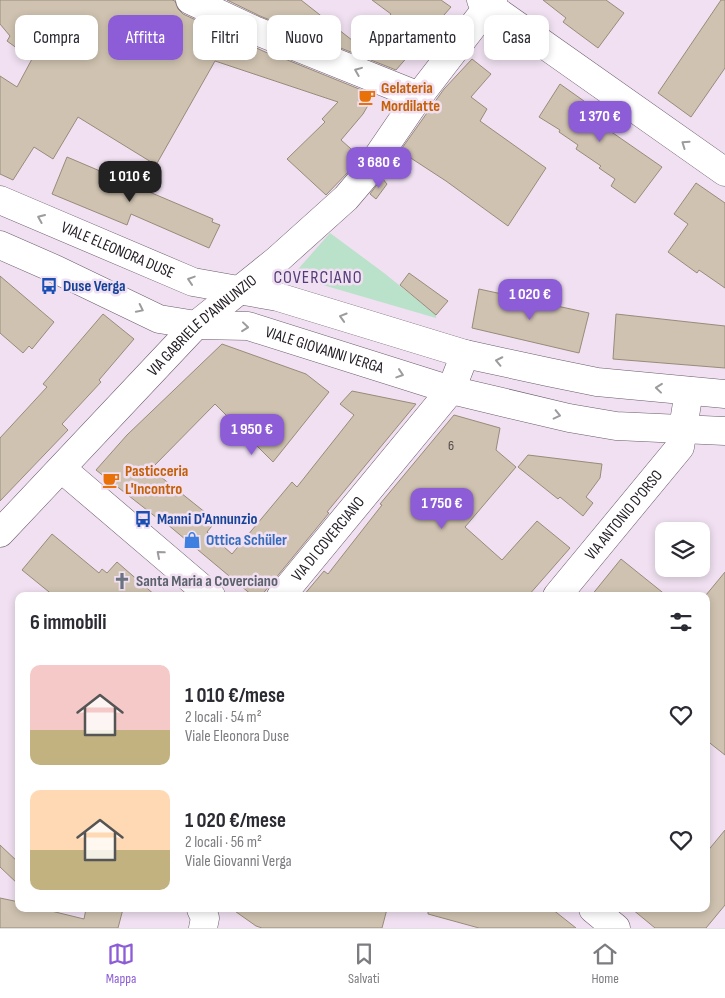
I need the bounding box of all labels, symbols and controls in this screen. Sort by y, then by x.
chip: Compra [15,15,98,60]
chip: Affitta [108,15,183,60]
chip: Filtri [193,15,257,60]
chip: Nuovo [267,15,341,60]
chip: Appartamento [351,15,474,60]
chip: Casa [484,15,549,60]
one-way arrow [354,67,363,77]
place label: Gelateria Mordilatte [381,79,440,116]
cafe icon: Gelateria Mordilatte [357,87,377,107]
pin: 1 370 € [554,100,646,143]
text: 1 370 € [579,107,621,126]
one-way arrow [681,141,691,150]
pin: 3 680 € [333,146,425,189]
text: 3 680 € [357,153,401,172]
pin: 1 010 € [84,160,176,203]
text: 1 010 € [110,167,150,186]
one-way arrow [37,213,46,224]
street label: VIALE ELEONORA DUSE [58,218,177,282]
district label: COVERCIANO [273,267,363,288]
street label: VIA GABRIELE D'ANNUNZIO [143,271,261,380]
bus stop icon: Duse Verga [39,276,59,296]
one-way arrow [187,276,196,286]
place label: Duse Verga [63,277,126,296]
pin: 1 020 € [484,278,576,321]
text: 1 020 € [509,285,551,304]
one-way arrow [134,303,143,313]
one-way arrow [339,312,347,322]
one-way arrow [241,321,249,332]
street label: VIALE GIOVANNI VERGA [263,323,386,378]
one-way arrow [494,356,503,367]
one-way arrow [395,368,403,378]
one-way arrow [655,383,663,394]
one-way arrow [552,409,561,420]
pin: 1 950 € [206,414,298,456]
text: 1 950 € [231,420,273,439]
house number: 6 [448,437,454,454]
place label: Pasticceria L'Incontro [125,462,188,499]
street label: VIA ANTONIO D'ORSO [581,466,667,564]
cafe icon: Pasticceria L'Incontro [101,470,121,490]
pin: 1 750 € [396,488,488,530]
street label: VIA DI COVERCIANO [288,493,369,585]
text: 1 750 € [421,494,463,513]
bus stop icon: Manni D'Annunzio [133,509,153,529]
place label: Manni D'Annunzio [157,510,257,529]
map controls [655,522,710,577]
button: layers [655,522,710,577]
shop icon: Ottica Schüler [182,530,202,550]
place label: Ottica Schüler [206,531,287,550]
one-way arrow [157,550,166,559]
church icon: Santa Maria a Coverciano [112,571,132,591]
place label: Santa Maria a Coverciano [136,572,278,591]
icon: filters [667,608,695,636]
text: 6 immobili [30,610,107,635]
text: 1 010 €/mese [185,683,285,708]
icon: home [70,685,130,745]
icon: heart [667,701,695,729]
text: 2 locali · 54 m² [185,708,262,727]
text: Viale Eleonora Duse [185,727,289,746]
text: 1 020 €/mese [185,808,286,833]
icon: home [70,810,130,870]
icon: heart [667,826,695,854]
text: 2 locali · 56 m² [185,833,262,852]
text: Viale Giovanni Verga [185,852,292,871]
tab: Mappa [106,940,136,987]
tab: Salvati [348,940,380,987]
tab: Home [591,940,619,987]

